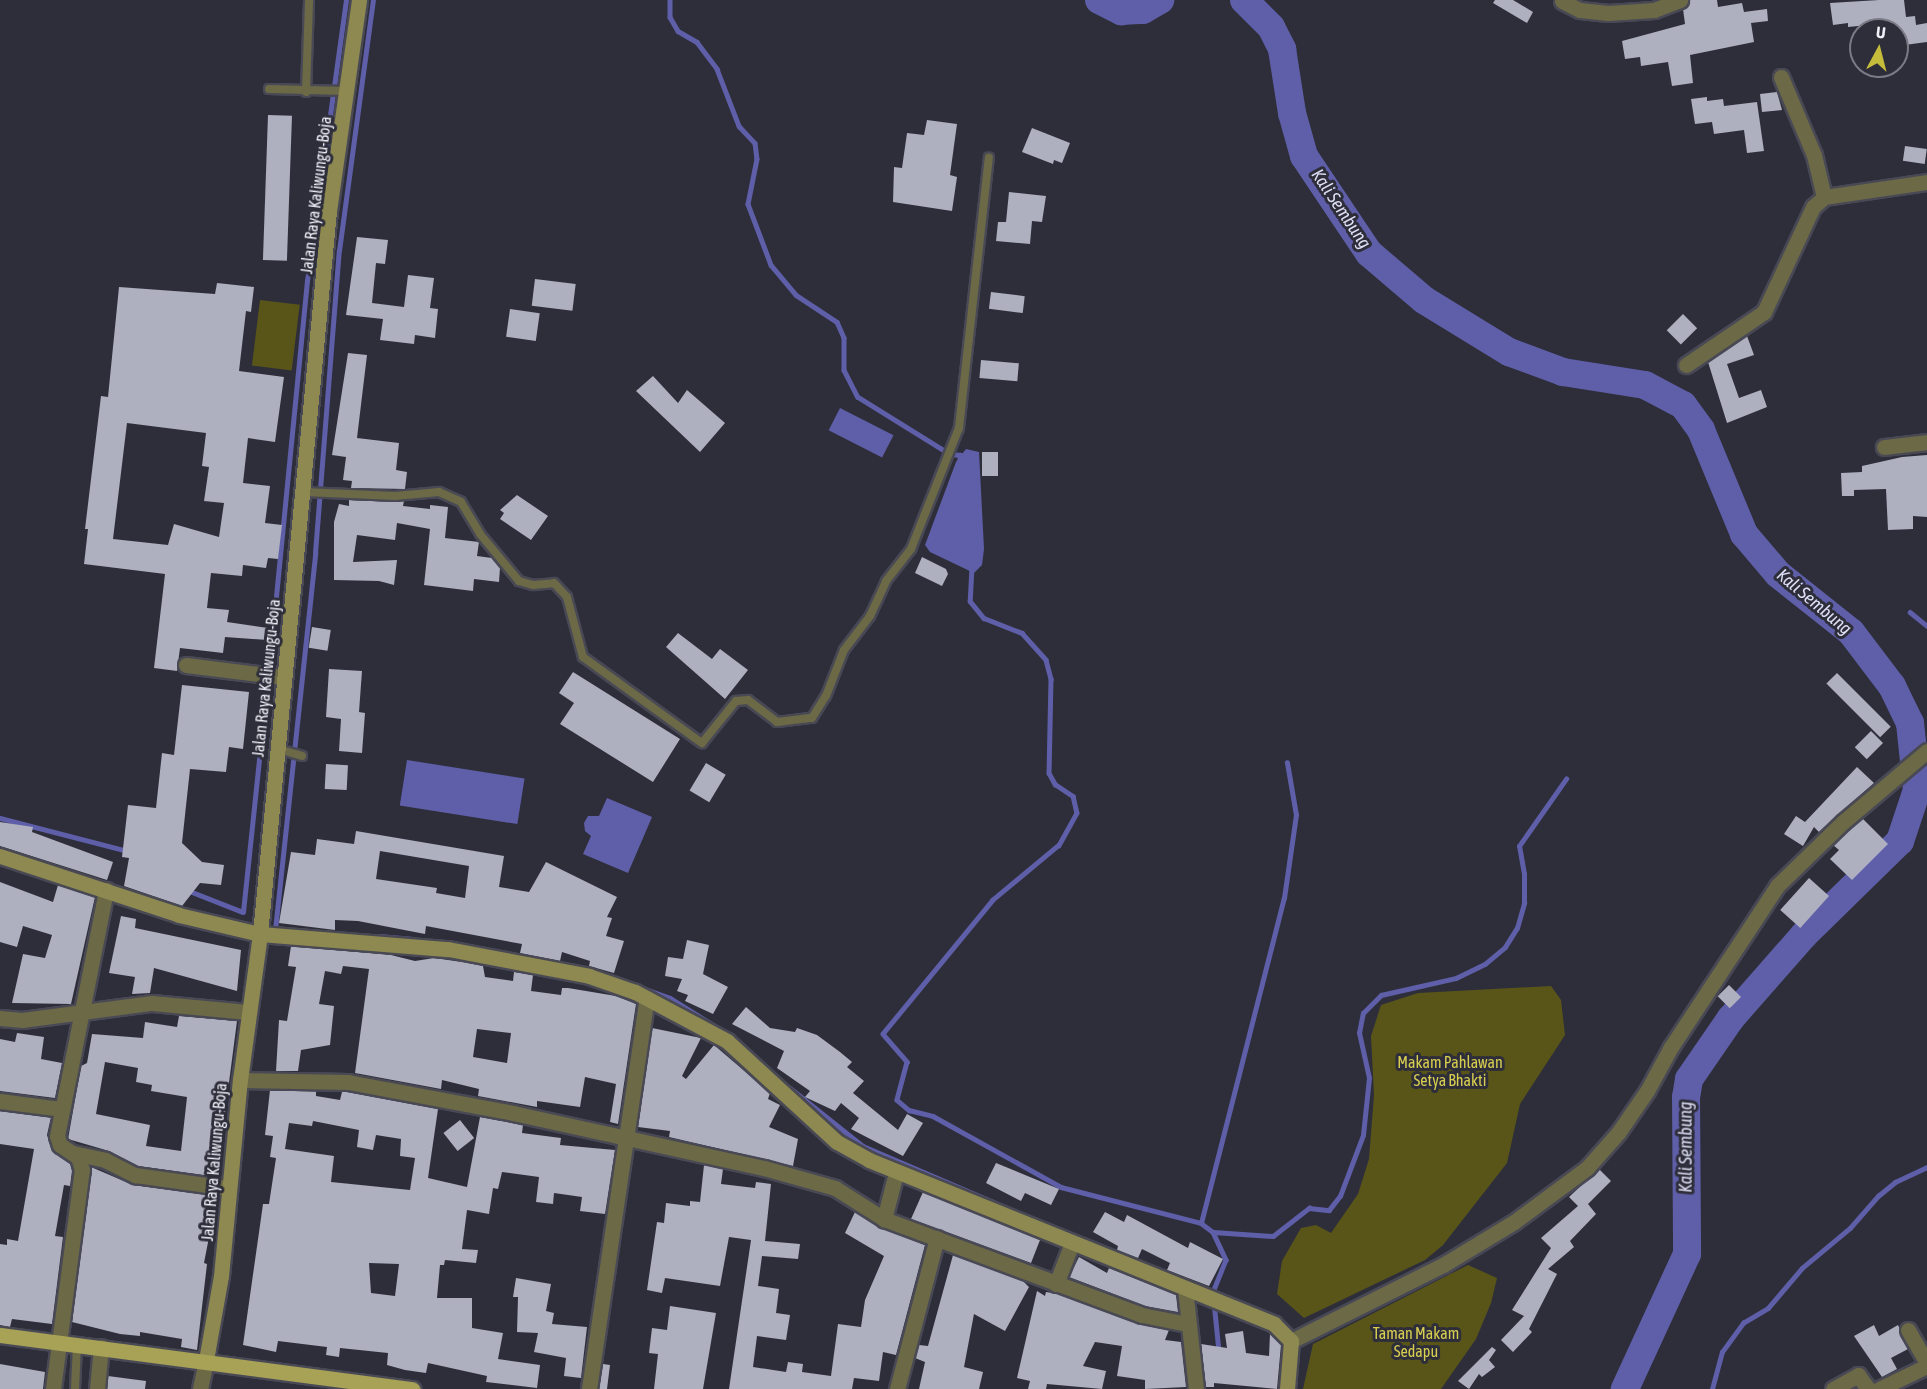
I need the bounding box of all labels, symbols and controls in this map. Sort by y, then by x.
north arrow [1849,18,1909,78]
text: U [1875,23,1887,42]
street label: Jalan Raya Kaliwungu-Boja [297,115,335,275]
water label: Kali Sembung [1307,165,1375,253]
water label: Kali Sembung [1772,564,1856,640]
street label: Jalan Raya Kaliwungu-Boja [248,598,284,758]
park label: Makam Pahlawan Setya Bhakti [1397,1052,1503,1090]
street label: Jalan Raya Kaliwungu-Boja [198,1082,230,1242]
water label: Kali Sembung [1675,1101,1697,1193]
park label: Taman Makam Sedapu [1373,1323,1459,1361]

